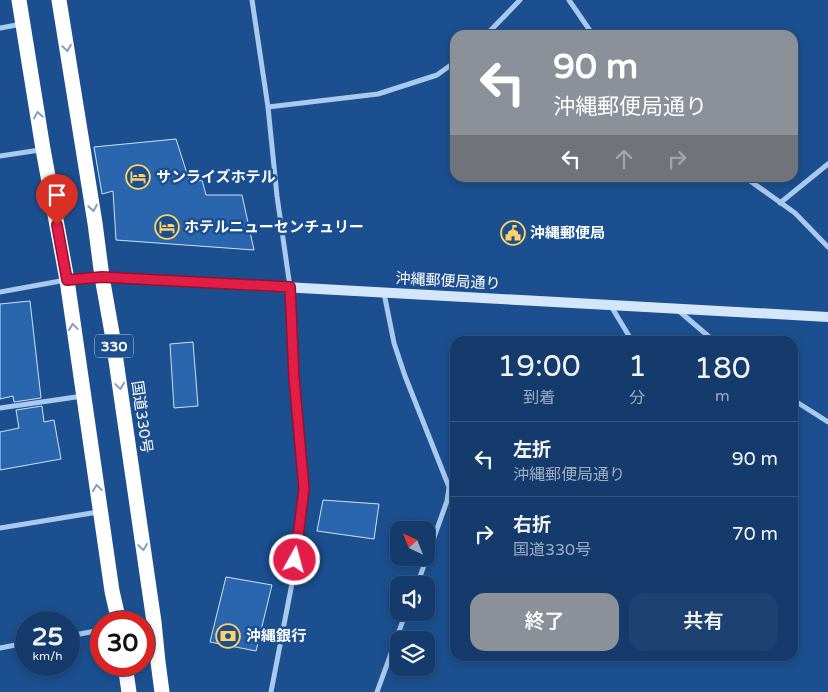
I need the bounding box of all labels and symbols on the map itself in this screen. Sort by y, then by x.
one-way arrow [61,44,71,52]
one-way arrow [33,111,43,120]
hotel icon: サンライズホテル [125,164,151,190]
place label: サンライズホテル [156,168,276,186]
pin [36,174,78,225]
one-way arrow [87,204,97,213]
hotel icon: ホテルニューセンチュリー [154,214,180,240]
place label: ホテルニューセンチュリー [184,218,364,236]
public building icon: 沖縄郵便局 [500,220,526,246]
place label: 沖縄郵便局 [530,224,605,242]
street label: 沖縄郵便局通り [395,269,501,293]
one-way arrow [69,323,79,332]
road number: 330 [95,334,133,358]
street label: 国道330号 [128,379,156,455]
one-way arrow [114,382,124,391]
one-way arrow [92,484,103,492]
north arrow [390,521,435,566]
position arrow [268,533,320,585]
one-way arrow [137,544,148,552]
speed limit sign: 30 [90,611,155,676]
bank icon: 沖縄銀行 [215,623,241,649]
place label: 沖縄銀行 [246,627,306,645]

